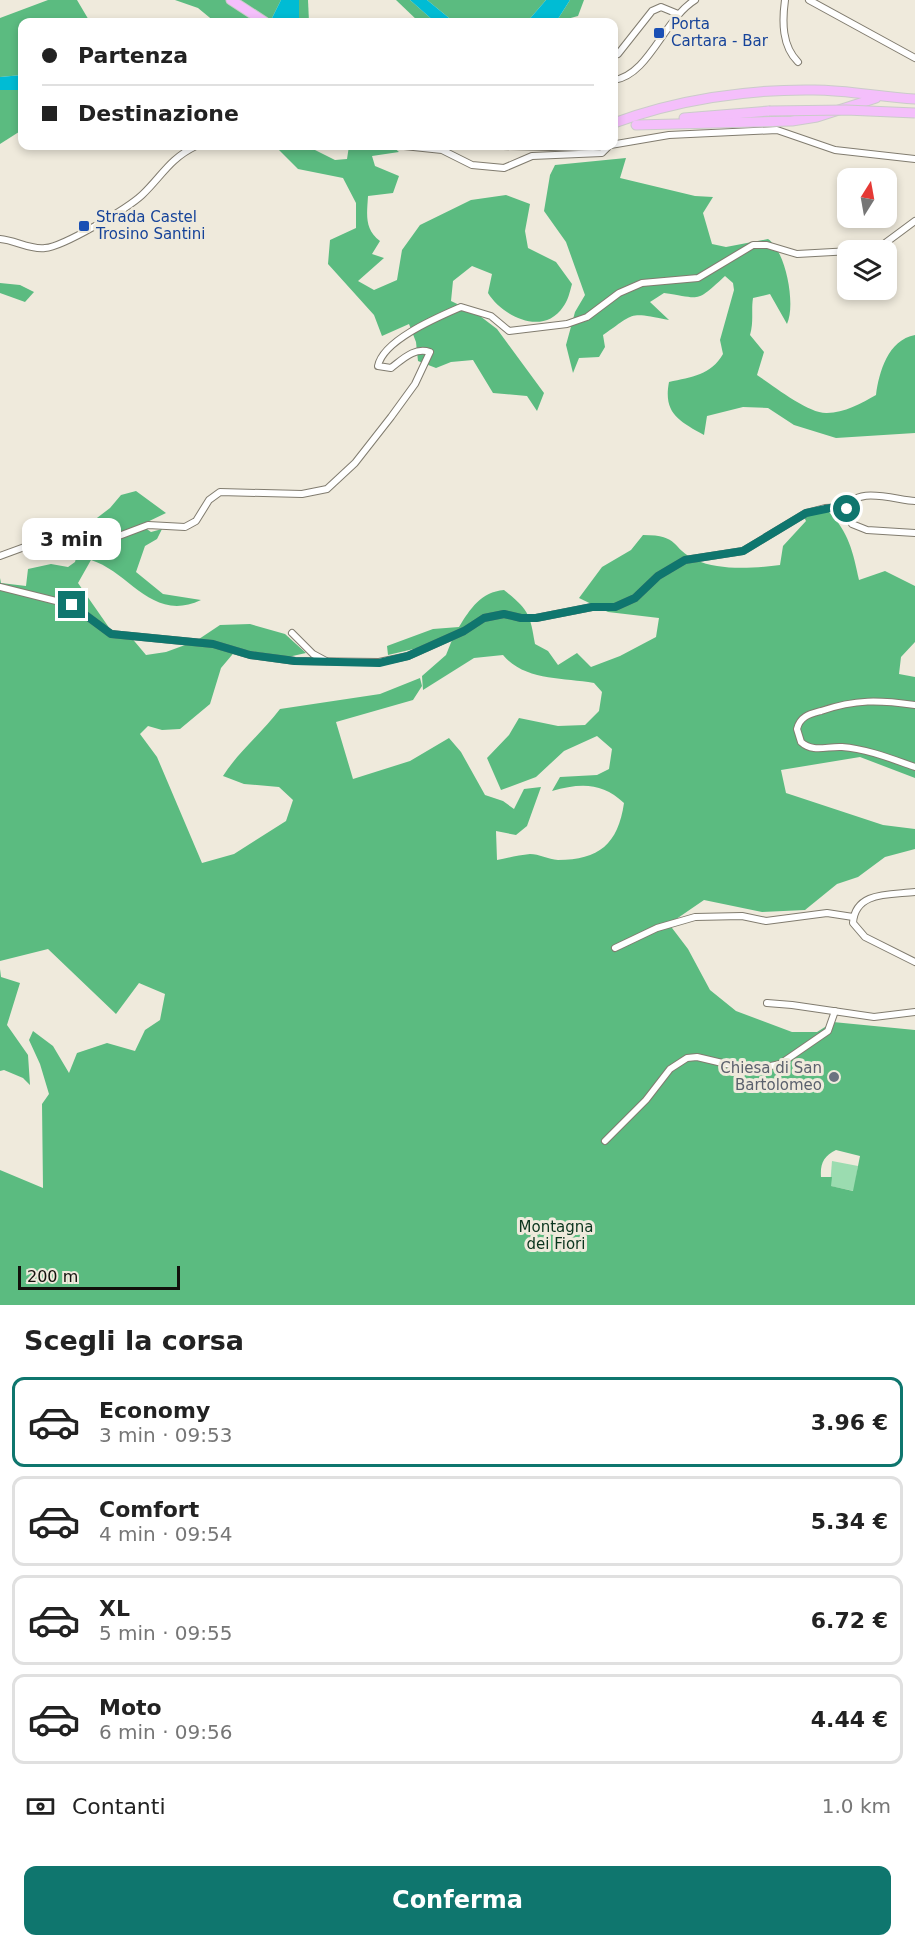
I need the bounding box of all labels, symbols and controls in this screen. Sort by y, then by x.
place label: Porta Cartara - Bar [671,15,769,50]
marker: Porta Cartara - Bar [652,26,666,40]
text: Partenza [78,43,188,68]
text: Destinazione [78,101,239,126]
north arrow [837,168,897,228]
map controls [837,168,897,300]
place label: Strada Castel Trosino Santini [95,208,205,243]
marker: Strada Castel Trosino Santini [77,219,91,233]
button: layers [837,240,897,300]
route start [833,495,860,522]
callout: 3 min [22,518,122,560]
text: 3 min [40,527,103,551]
route end [58,591,85,618]
place label: Chiesa di San Bartolomeo [720,1059,822,1094]
marker: Chiesa di San Bartolomeo [827,1070,841,1084]
park label: Montagna dei Fiori [519,1218,593,1253]
scale bar [18,1263,180,1290]
text: 200 m [27,1267,78,1286]
text: Scegli la corsa [24,1325,244,1356]
icon: car [27,1395,81,1449]
text: Economy [99,1398,210,1423]
text: 3.96 € [811,1410,888,1435]
text: 3 min · 09:53 [99,1423,233,1447]
icon: car [27,1494,81,1548]
text: Comfort [99,1497,199,1522]
text: 5.34 € [811,1509,888,1534]
text: 4 min · 09:54 [99,1522,233,1546]
icon: car [27,1593,81,1647]
text: XL [99,1596,130,1621]
text: 6.72 € [811,1608,888,1633]
text: 5 min · 09:55 [99,1621,233,1645]
icon: car [27,1692,81,1746]
text: Moto [99,1695,162,1720]
text: 4.44 € [811,1707,888,1732]
text: 6 min · 09:56 [99,1720,233,1744]
icon: cash [24,1790,57,1823]
text: Contanti [72,1794,166,1819]
text: 1.0 km [822,1794,891,1818]
button: Conferma [24,1866,891,1935]

